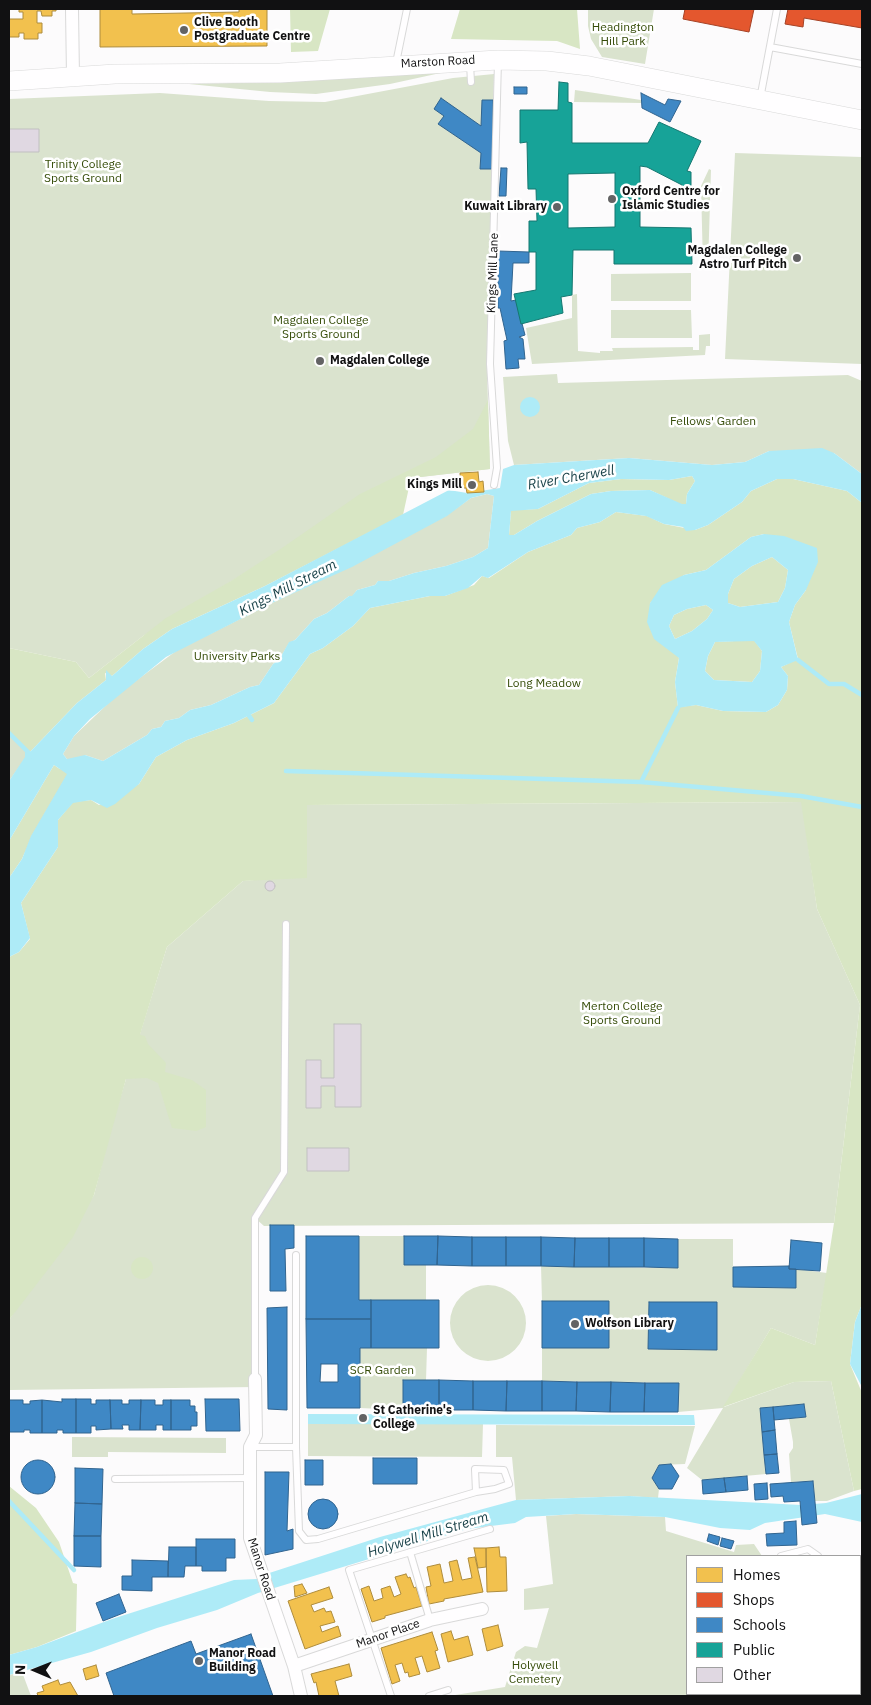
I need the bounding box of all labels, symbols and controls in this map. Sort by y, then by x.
place label: Clive Booth Postgraduate Centre [194,16,310,44]
park label: Headington Hill Park [592,21,654,49]
marker: Clive Booth Postgraduate Centre [178,24,190,36]
street label: Marston Road [400,53,476,71]
park label: Trinity College Sports Ground [44,158,122,186]
place label: Oxford Centre for Islamic Studies [622,185,720,213]
marker: Oxford Centre for Islamic Studies [606,193,618,205]
place label: Kuwait Library [464,200,547,214]
marker: Kuwait Library [551,201,563,213]
street label: Kings Mill Lane [484,233,502,313]
place label: Magdalen College Astro Turf Pitch [688,244,787,272]
marker: Magdalen College Astro Turf Pitch [791,252,803,264]
park label: Magdalen College Sports Ground [273,314,369,342]
place label: Magdalen College [330,354,429,368]
marker: Magdalen College [314,355,326,367]
park label: Fellows' Garden [670,415,756,429]
water label: River Cherwell [526,462,616,494]
place label: Kings Mill [407,478,462,492]
marker: Kings Mill [466,479,478,491]
water label: Kings Mill Stream [236,556,340,620]
park label: University Parks [194,650,280,664]
park label: Long Meadow [507,677,581,691]
park label: Merton College Sports Ground [581,1000,663,1028]
place label: Wolfson Library [585,1317,674,1331]
marker: Wolfson Library [569,1318,581,1330]
park label: SCR Garden [350,1364,414,1378]
place label: St Catherine's College [373,1404,452,1432]
marker: St Catherine's College [357,1412,369,1424]
water label: Holywell Mill Stream [365,1509,491,1561]
street label: Manor Road [244,1536,278,1602]
legend [686,1555,861,1695]
text: Homes [733,1565,781,1584]
text: Shops [733,1590,775,1609]
text: Schools [733,1615,786,1634]
street label: Manor Place [354,1616,422,1652]
text: Public [733,1640,775,1659]
north arrow [10,1645,60,1695]
place label: Manor Road Building [209,1647,276,1675]
marker: Manor Road Building [193,1655,205,1667]
park label: Holywell Cemetery [509,1659,561,1687]
text: N [11,1665,29,1675]
text: Other [733,1665,771,1684]

